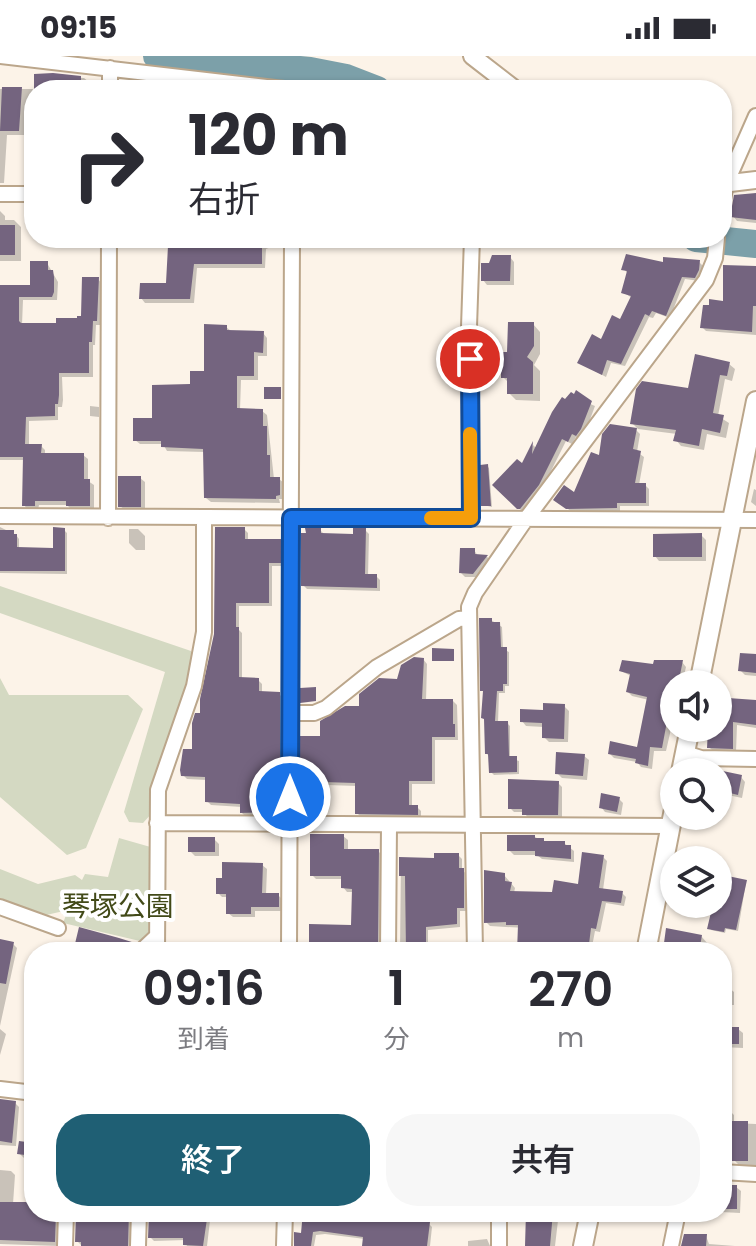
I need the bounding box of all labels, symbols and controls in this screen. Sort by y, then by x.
text: 09:15 [40,6,117,49]
text: 120 m [188,96,349,175]
icon: right [56,112,160,216]
text: 右折 [188,174,260,225]
pin [436,325,504,393]
icon: arrive [448,337,492,381]
map controls [660,670,732,918]
button: sound [660,670,732,742]
position arrow [248,755,332,839]
button: search [660,758,732,830]
button: layers [660,846,732,918]
park label: 琴塚公園 [62,887,174,926]
text: 09:16 [143,955,265,1022]
text: 1 [388,955,405,1022]
text: 270 [528,956,613,1023]
text: m [557,1020,584,1056]
text: 到着 [178,1021,230,1057]
text: 分 [383,1021,409,1057]
button: 終了 [56,1114,370,1206]
button: 共有 [386,1114,700,1206]

